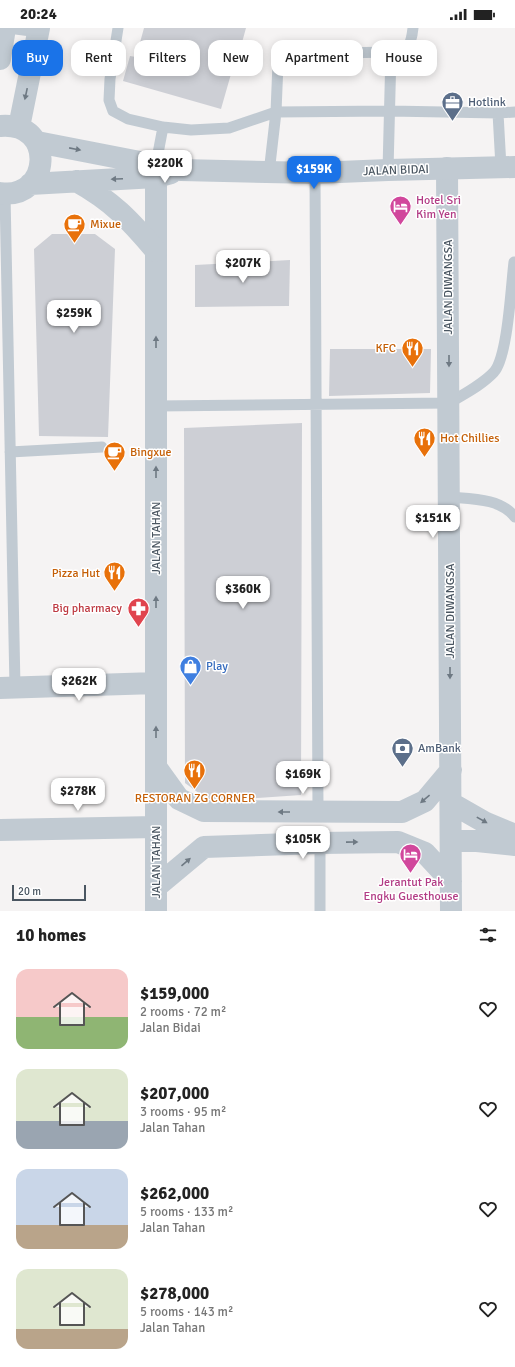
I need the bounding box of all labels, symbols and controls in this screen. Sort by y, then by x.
text: 20:24 [20,5,57,23]
chip: Buy [12,40,63,76]
chip: Rent [71,40,126,76]
chip: Filters [134,40,200,76]
chip: New [208,40,263,76]
chip: Apartment [271,40,363,76]
chip: House [371,40,437,76]
one-way arrow [22,88,28,100]
office icon: Hotlink [439,89,465,122]
place label: Hotlink [468,95,506,110]
one-way arrow [69,146,81,152]
pin: $220K [137,150,193,184]
text: $220K [147,155,183,171]
pin: $159K [286,156,342,190]
text: $159K [296,161,332,177]
street label: JALAN BIDAI [363,162,429,179]
one-way arrow [111,175,123,182]
place label: Hotel Sri Kim Yen [416,193,461,222]
hotel icon: Hotel Sri Kim Yen [387,194,413,227]
cafe icon: Mixue [61,211,87,244]
place label: Mixue [90,217,121,232]
street label: JALAN DIWANGSA [441,239,456,335]
pin: $207K [215,250,271,284]
text: $207K [225,255,261,271]
pin: $259K [46,300,102,334]
text: $259K [56,305,92,321]
one-way arrow [153,335,159,348]
restaurant icon: KFC [399,335,425,368]
place label: KFC [375,341,396,356]
one-way arrow [446,355,452,368]
restaurant icon: Hot Chillies [411,425,437,458]
place label: Hot Chillies [440,431,499,446]
cafe icon: Bingxue [101,439,127,472]
place label: Bingxue [130,445,171,460]
one-way arrow [153,465,159,478]
street label: JALAN TAHAN [149,502,164,574]
pin: $151K [405,505,461,539]
text: $151K [415,510,451,526]
restaurant icon: Pizza Hut [102,560,128,593]
street label: JALAN DIWANGSA [443,563,458,659]
place label: Pizza Hut [52,566,100,581]
pin: $360K [215,576,271,610]
text: $360K [225,581,261,597]
pharmacy icon: Big pharmacy [125,595,151,628]
one-way arrow [153,595,159,608]
place label: Big pharmacy [52,601,122,616]
shop icon: Play [177,653,203,686]
place label: Play [206,659,228,674]
one-way arrow [447,667,453,680]
pin: $262K [51,668,107,702]
text: $262K [61,673,97,689]
one-way arrow [153,725,159,738]
bank icon: AmBank [389,735,415,768]
place label: AmBank [418,741,461,756]
restaurant icon: RESTORAN ZG CORNER [182,758,208,791]
pin: $169K [275,761,331,795]
text: $169K [285,766,321,782]
pin: $278K [50,778,106,812]
text: $278K [60,783,96,799]
place label: RESTORAN ZG CORNER [135,791,255,806]
one-way arrow [419,795,430,804]
one-way arrow [277,809,290,815]
one-way arrow [476,817,488,824]
street label: JALAN TAHAN [149,826,164,898]
pin: $105K [275,826,331,860]
text: $105K [285,831,321,847]
one-way arrow [346,839,359,845]
hotel icon: Jerantut Pak Engku Guesthouse [398,842,424,875]
one-way arrow [181,858,190,867]
place label: Jerantut Pak Engku Guesthouse [364,875,459,904]
scale bar [12,883,86,902]
text: 20 m [18,885,41,898]
icon: filters [477,924,499,946]
text: 10 homes [16,925,86,946]
text: $159,000 [140,983,209,1004]
icon: home [48,985,96,1033]
icon: heart [477,998,499,1020]
text: 2 rooms · 72 m² [140,1004,226,1020]
text: Jalan Bidai [140,1020,201,1036]
text: $207,000 [140,1083,209,1104]
icon: home [48,1085,96,1133]
icon: heart [477,1098,499,1120]
text: 3 rooms · 95 m² [140,1104,226,1120]
text: Jalan Tahan [140,1120,205,1136]
text: $262,000 [140,1183,209,1204]
icon: home [48,1185,96,1233]
icon: heart [477,1198,499,1220]
text: 5 rooms · 133 m² [140,1204,233,1220]
text: Jalan Tahan [140,1220,205,1236]
text: $278,000 [140,1283,209,1304]
icon: home [48,1285,96,1333]
icon: heart [477,1298,499,1320]
text: 5 rooms · 143 m² [140,1304,233,1320]
text: Jalan Tahan [140,1320,205,1336]

